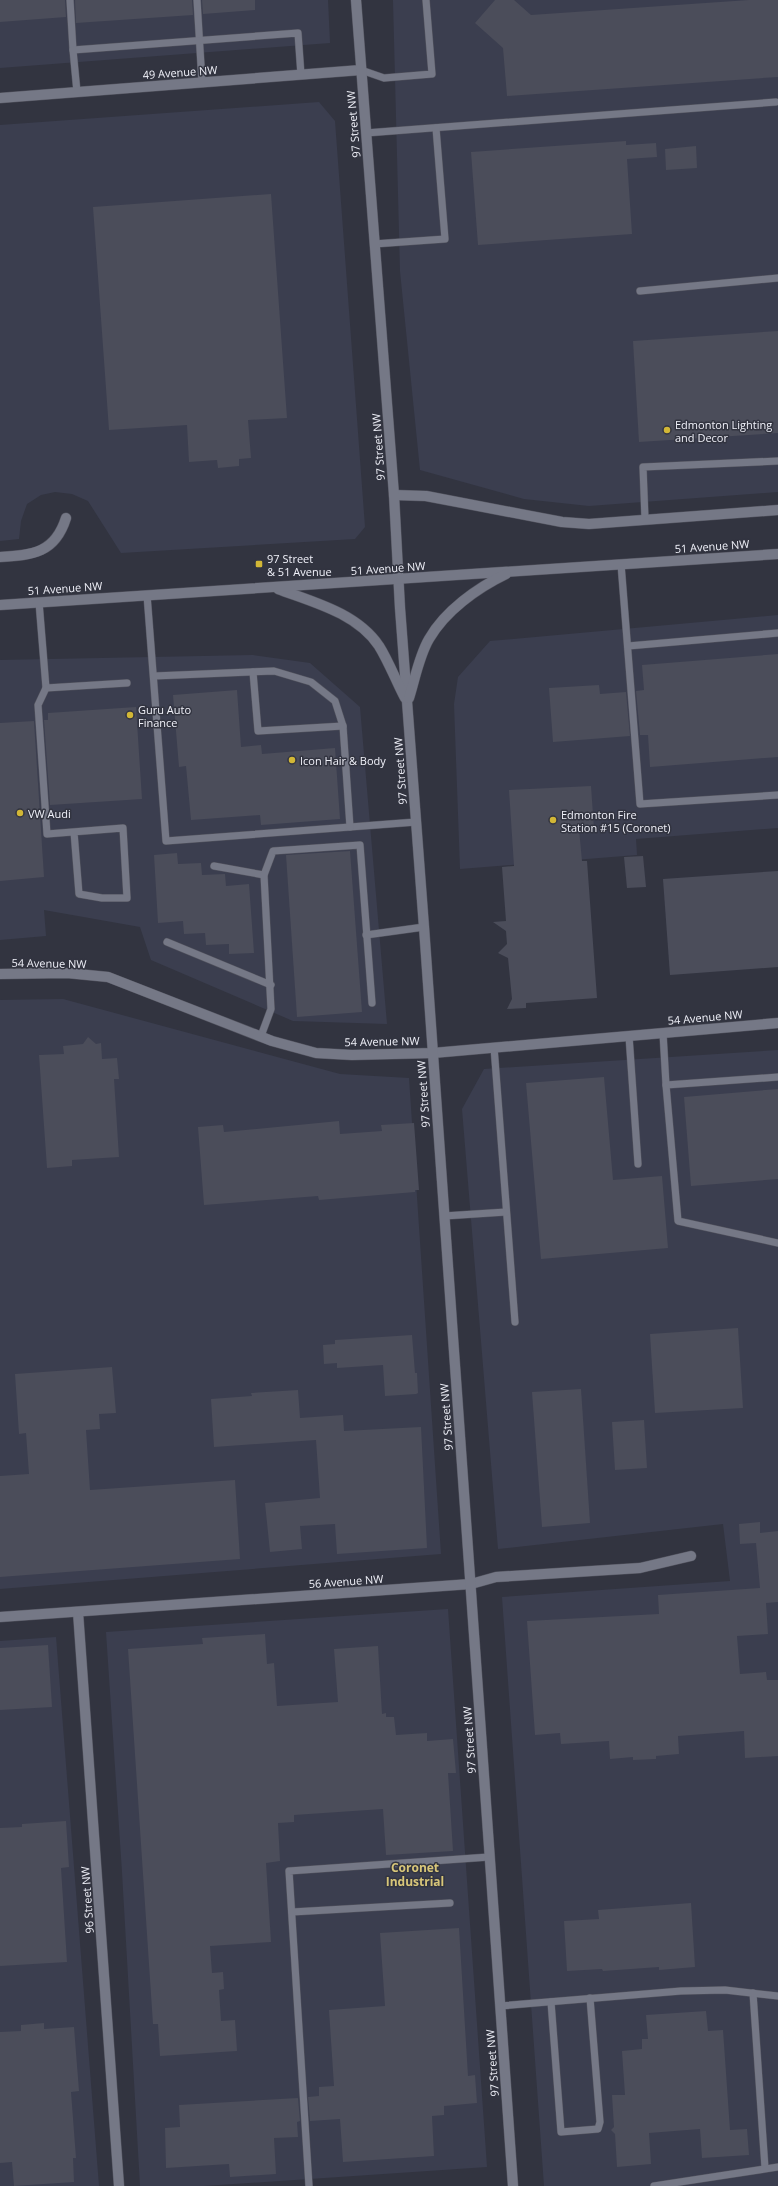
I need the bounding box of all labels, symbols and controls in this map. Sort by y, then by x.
street label: 49 Avenue NW [142,62,218,82]
street label: 97 Street NW [343,90,363,158]
street label: 97 Street NW [368,413,388,481]
place label: Edmonton Lighting and Decor [675,417,772,445]
marker: Edmonton Lighting and Decor [662,425,672,435]
street label: 51 Avenue NW [674,536,750,556]
place label: 97 Street & 51 Avenue [267,551,332,579]
street label: 51 Avenue NW [350,558,426,578]
marker: 97 Street & 51 Avenue [254,559,264,569]
street label: 51 Avenue NW [27,578,103,598]
place label: Guru Auto Finance [138,702,191,730]
marker: Guru Auto Finance [125,710,135,720]
street label: 97 Street NW [390,737,410,805]
place label: Icon Hair & Body [300,753,386,768]
marker: Icon Hair & Body [287,755,297,765]
place label: VW Audi [28,806,71,821]
place label: Edmonton Fire Station #15 (Coronet) [561,807,671,835]
marker: VW Audi [15,808,25,818]
marker: Edmonton Fire Station #15 (Coronet) [548,815,558,825]
street label: 54 Avenue NW [11,955,87,971]
street label: 54 Avenue NW [667,1006,743,1028]
street label: 54 Avenue NW [344,1033,420,1049]
street label: 97 Street NW [413,1060,433,1128]
street label: 97 Street NW [436,1383,456,1451]
street label: 56 Avenue NW [308,1571,384,1591]
street label: 97 Street NW [459,1706,479,1774]
district label: Coronet Industrial [386,1859,444,1890]
street label: 96 Street NW [77,1866,97,1934]
street label: 97 Street NW [482,2029,502,2097]

